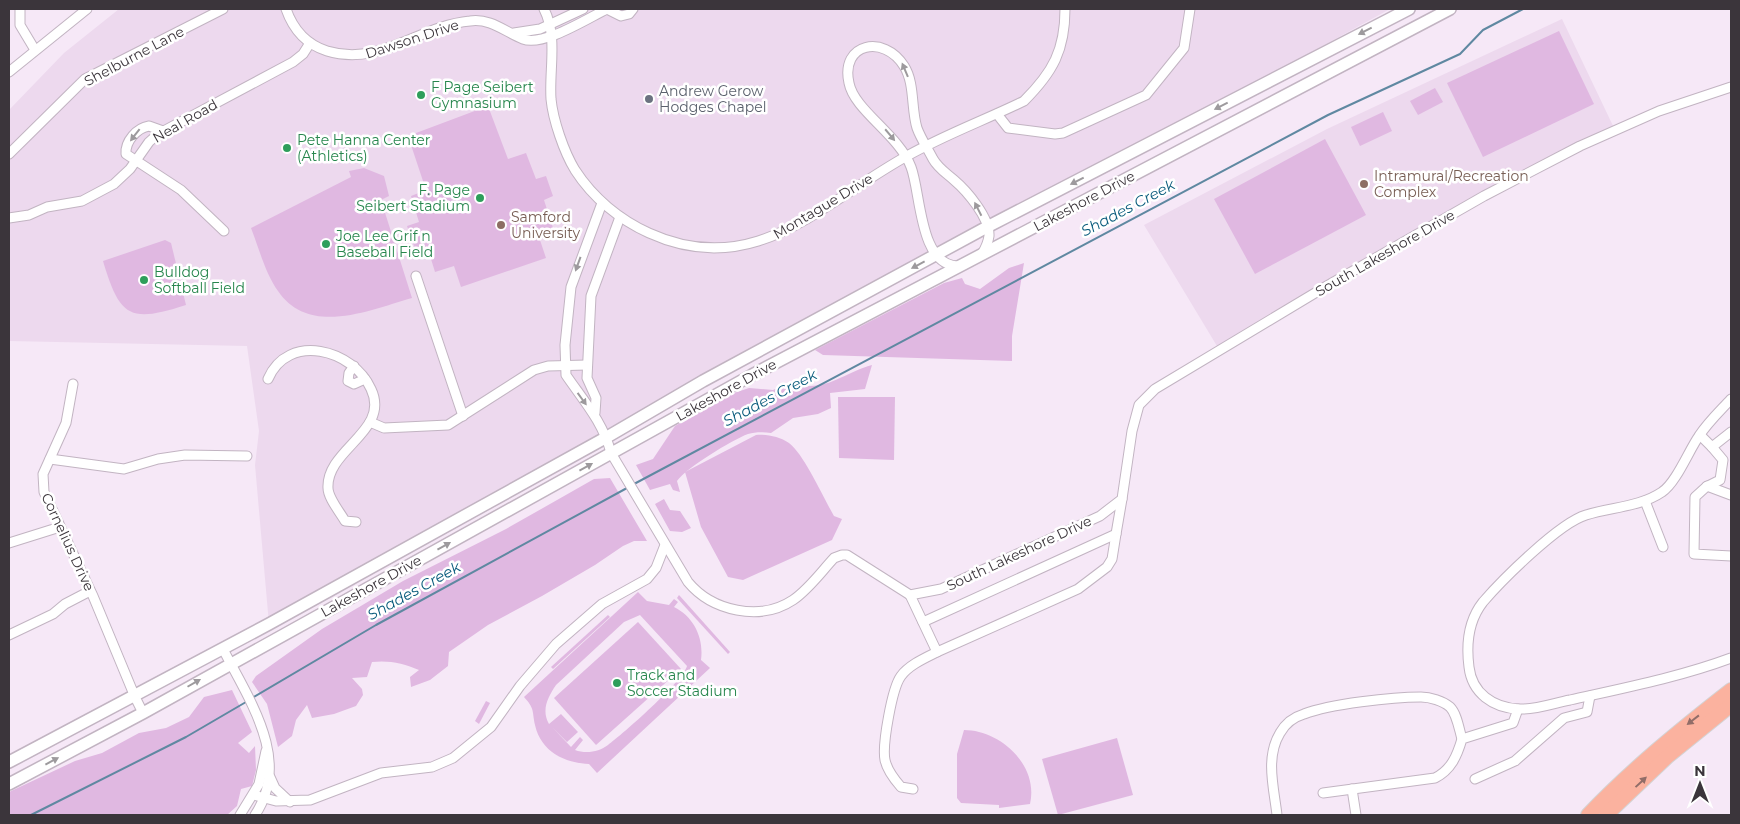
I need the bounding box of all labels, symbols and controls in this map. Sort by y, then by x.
street label: Dawson Drive [363,15,461,63]
street label: Shelburne Lane [81,22,187,90]
one-way arrow [1358,27,1373,35]
one-way arrow [900,63,908,77]
place label: F Page Seibert Gymnasium [431,78,534,112]
place label: Andrew Gerow Hodges Chapel [659,82,767,116]
marker: F Page Seibert Gymnasium [415,89,427,101]
marker: Andrew Gerow Hodges Chapel [643,93,655,105]
street label: Neal Road [149,95,221,147]
one-way arrow [1214,102,1228,110]
one-way arrow [130,128,140,142]
one-way arrow [885,128,896,141]
place label: Pete Hanna Center (Athletics) [297,131,431,165]
marker: Pete Hanna Center (Athletics) [281,142,293,154]
street label: Lakeshore Drive [1030,167,1138,235]
place label: Intramural/Recreation Complex [1374,167,1529,201]
street label: Montague Drive [770,169,876,243]
water label: Shades Creek [1078,174,1179,240]
one-way arrow [1070,177,1084,185]
marker: Intramural/Recreation Complex [1358,178,1370,190]
place label: F. Page Seibert Stadium [356,181,470,215]
marker: F. Page Seibert Stadium [474,192,486,204]
one-way arrow [974,202,982,216]
street label: South Lakeshore Drive [1312,206,1458,300]
place label: Samford University [511,208,580,242]
marker: Samford University [495,219,507,231]
place label: Joe Lee Grif n Baseball Field [335,227,433,261]
marker: Joe Lee Grif n Baseball Field [320,238,332,250]
one-way arrow [574,257,581,272]
one-way arrow [910,261,925,269]
place label: Bulldog Softball Field [154,263,245,297]
marker: Bulldog Softball Field [138,274,150,286]
street label: Lakeshore Drive [673,355,779,425]
water label: Shades Creek [720,364,821,430]
one-way arrow [577,392,588,405]
one-way arrow [579,462,592,471]
street label: Cornelius Drive [37,490,99,594]
street label: South Lakeshore Drive [944,511,1094,595]
one-way arrow [437,542,451,550]
street label: Lakeshore Drive [318,551,424,621]
water label: Shades Creek [364,557,465,624]
place label: Track and Soccer Stadium [627,666,737,700]
marker: Track and Soccer Stadium [611,677,623,689]
one-way arrow [188,679,201,688]
one-way arrow [1687,715,1700,726]
one-way arrow [45,757,59,765]
north arrow [1675,759,1725,809]
text: N [1694,762,1706,780]
one-way arrow [1635,776,1647,788]

